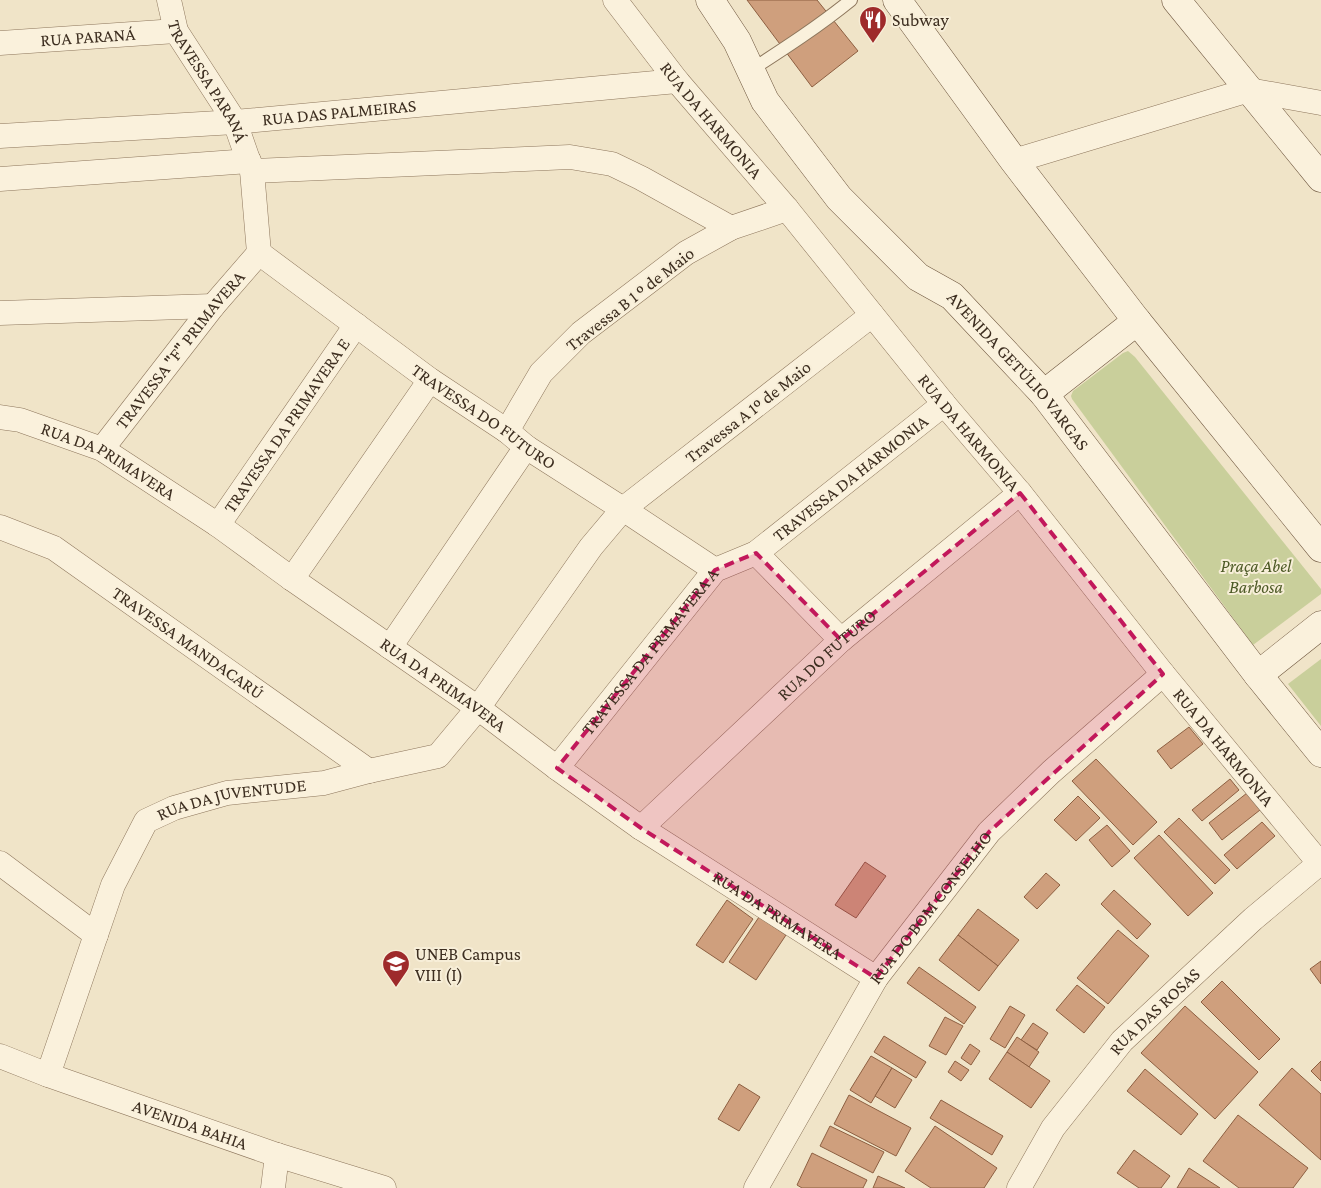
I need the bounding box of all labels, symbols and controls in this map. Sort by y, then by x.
restaurant icon: Subway [858,5,888,44]
place label: Subway [892,10,950,30]
street label: TRAVESSA PARANÁ [164,18,252,146]
street label: RUA PARANÁ [40,24,137,50]
street label: RUA DA HARMONIA [656,58,767,183]
street label: RUA DAS PALMEIRAS [261,95,417,129]
street label: Travessa B 1 º de Maio [562,243,698,355]
street label: TRAVESSA "F" PRIMAVERA [111,266,249,433]
street label: AVENIDA GETÚLIO VARGAS [943,287,1093,454]
street label: TRAVESSA DA PRIMAVERA E [220,334,354,516]
street label: Travessa A 1º de Maio [681,357,815,467]
street label: TRAVESSA DO FUTURO [408,360,559,473]
street label: RUA DA HARMONIA [914,370,1024,496]
street label: TRAVESSA DA HARMONIA [769,410,932,546]
street label: RUA DA PRIMAVERA [38,418,180,505]
park label: Praça Abel Barbosa [1221,556,1292,597]
street label: TRAVESSA DA PRIMAVERA A [577,563,723,739]
street label: TRAVESSA MANDACARÚ [108,582,267,703]
street label: RUA DO FUTURO [773,605,880,704]
street label: RUA DA PRIMAVERA [377,633,511,736]
street label: RUA DA HARMONIA [1169,684,1279,811]
street label: RUA DA JUVENTUDE [154,775,307,825]
street label: RUA DO BOM CONSELHO [865,827,996,988]
street label: RUA DA PRIMAVERA [709,866,846,964]
place label: UNEB Campus VIII (I) [415,944,521,986]
school or university icon: UNEB Campus VIII (I) [381,949,411,988]
street label: RUA DAS ROSAS [1105,964,1204,1059]
street label: AVENIDA BAHIA [130,1095,251,1154]

